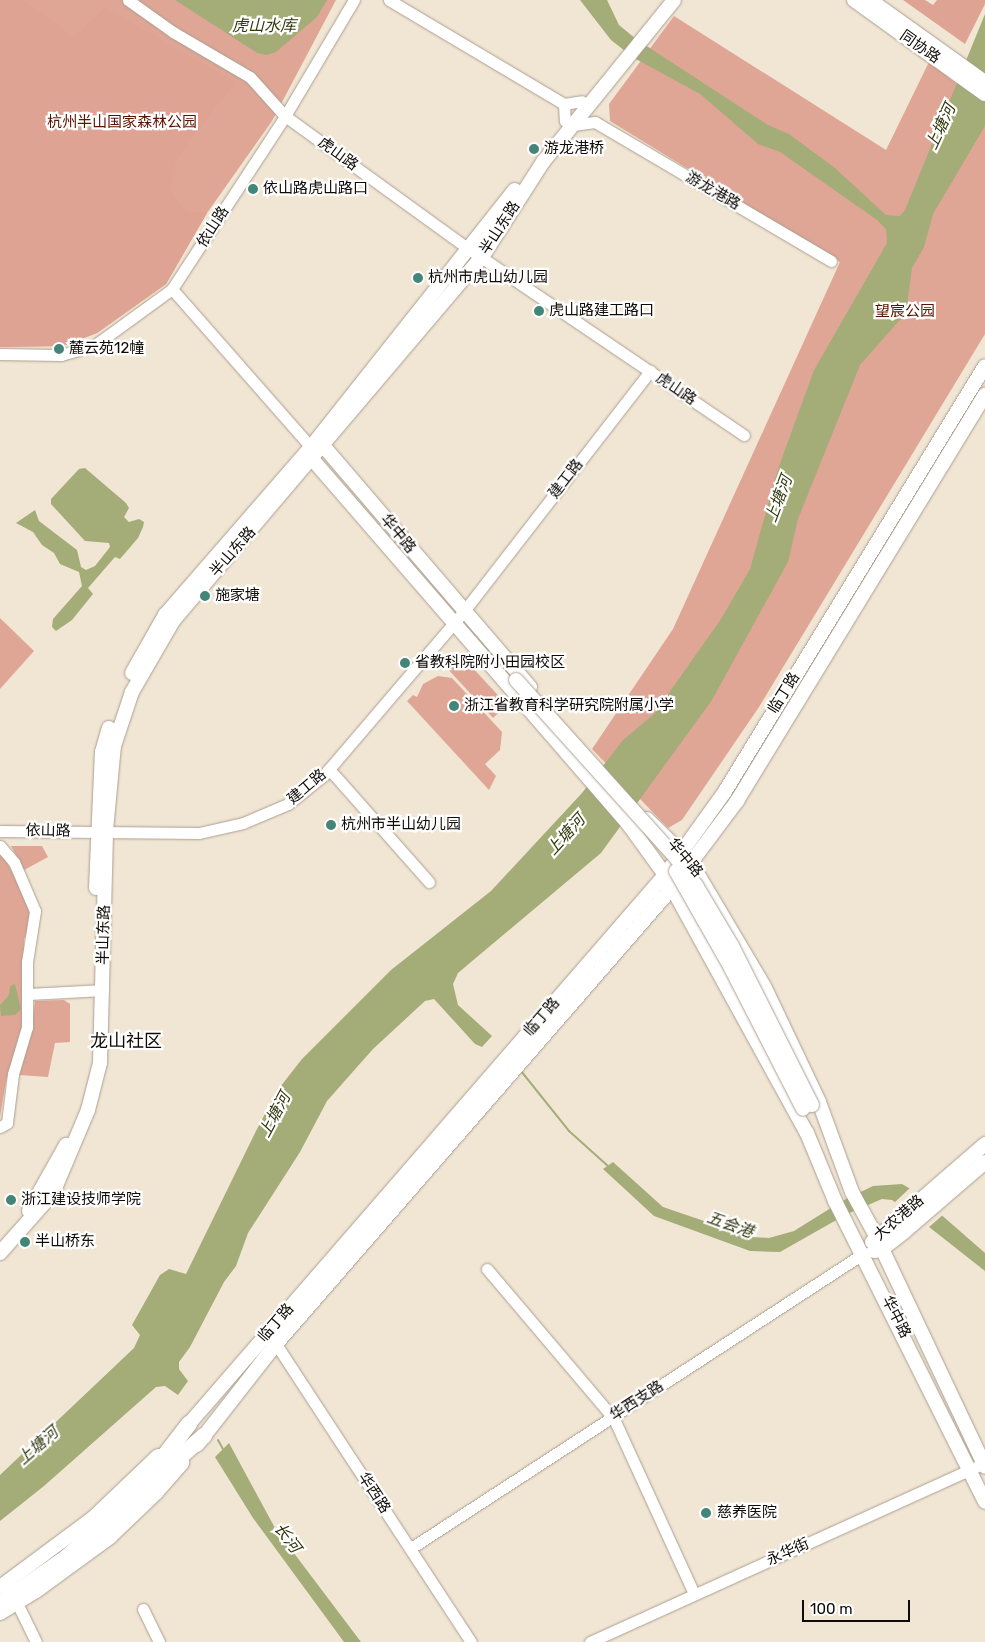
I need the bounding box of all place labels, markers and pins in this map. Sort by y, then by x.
place label: 游龙港桥 [544,140,604,158]
marker: 游龙港桥 [528,143,540,155]
place label: 依山路虎山路口 [263,180,368,198]
marker: 依山路虎山路口 [247,183,259,195]
place label: 杭州市虎山幼儿园 [428,269,548,287]
marker: 杭州市虎山幼儿园 [412,272,424,284]
place label: 虎山路建工路口 [549,302,654,320]
marker: 虎山路建工路口 [533,305,545,317]
place label: 麓云苑12幢 [69,340,144,358]
marker: 麓云苑12幢 [53,343,65,355]
place label: 施家塘 [215,587,260,605]
marker: 施家塘 [199,590,211,602]
place label: 省教科院附小田园校区 [415,654,565,672]
marker: 省教科院附小田园校区 [399,657,411,669]
place label: 浙江省教育科学研究院附属小学 [464,697,674,715]
marker: 浙江省教育科学研究院附属小学 [448,700,460,712]
place label: 杭州市半山幼儿园 [341,816,461,834]
marker: 杭州市半山幼儿园 [325,819,337,831]
place label: 浙江建设技师学院 [21,1191,141,1209]
marker: 浙江建设技师学院 [5,1194,17,1206]
place label: 半山桥东 [35,1233,95,1251]
marker: 半山桥东 [19,1236,31,1248]
place label: 慈养医院 [717,1504,777,1522]
marker: 慈养医院 [699,1506,713,1520]

